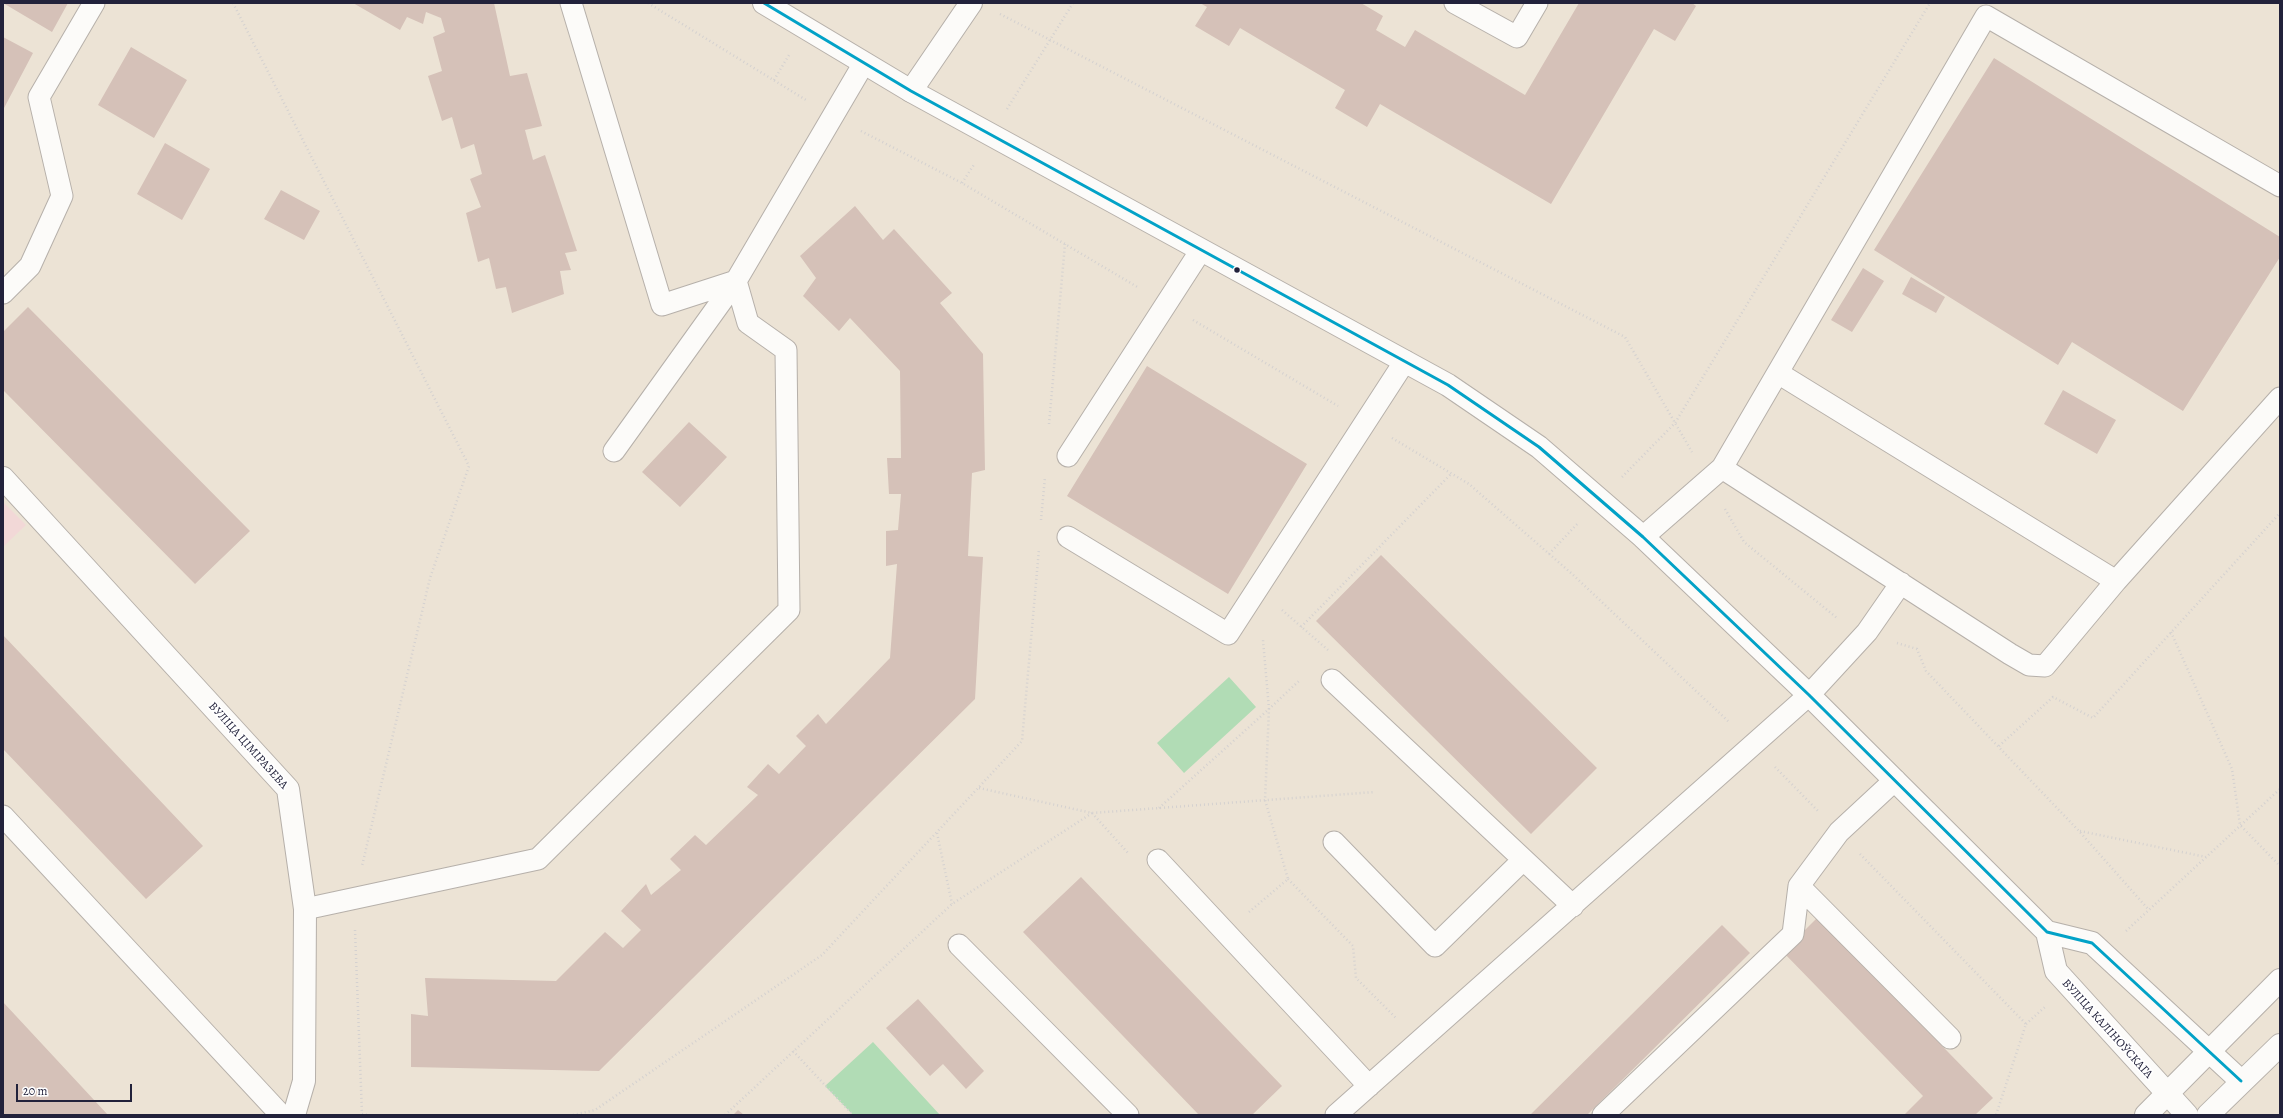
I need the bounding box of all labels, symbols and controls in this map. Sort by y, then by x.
unlabelled marker [1232,265,1242,275]
street label: ВУЛІЦА ЦІМІРАЗЕВА [205,700,291,792]
street label: ВУЛІЦА КАЛІНОЎСКАГА [2059,976,2155,1082]
scale bar [18,1076,134,1102]
text: 20 m [23,1083,47,1099]

